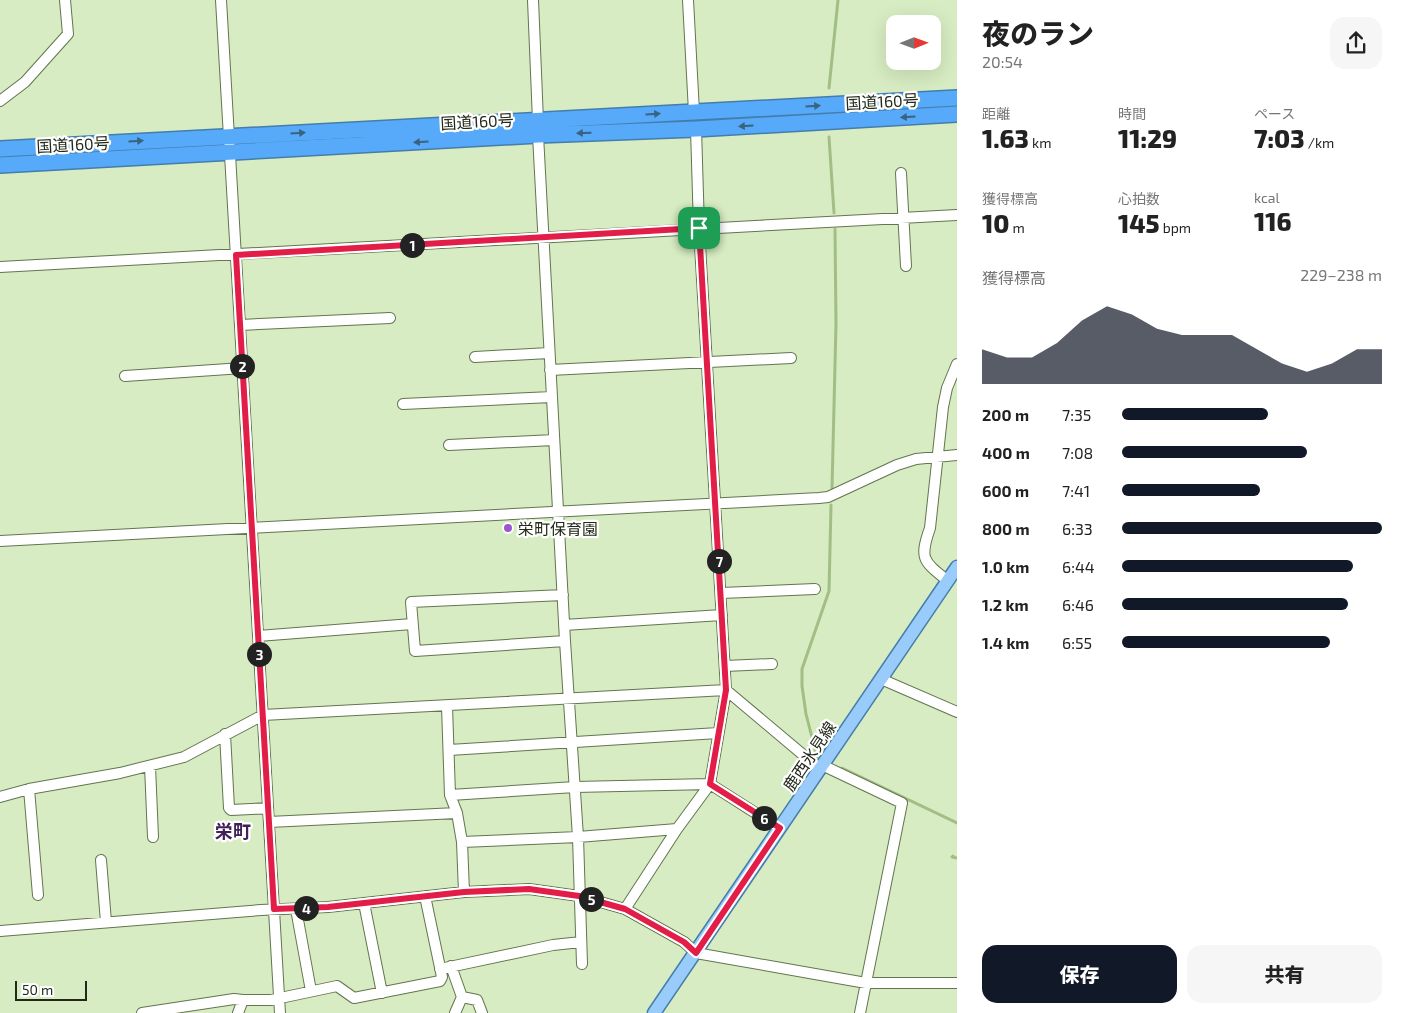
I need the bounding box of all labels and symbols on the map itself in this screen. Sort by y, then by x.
north arrow [886,15,941,70]
street label: 国道160号 [845,90,919,112]
one-way arrow [805,102,821,110]
street label: 国道160号 [440,110,514,132]
one-way arrow [645,110,661,118]
one-way arrow [900,113,916,121]
one-way arrow [738,123,754,131]
one-way arrow [291,129,307,137]
one-way arrow [575,130,591,138]
street label: 国道160号 [36,133,110,155]
one-way arrow [128,137,144,145]
one-way arrow [413,138,429,146]
pin [678,207,720,249]
pin: 1 [400,232,424,258]
pin: 2 [230,354,254,378]
place label: 栄町保育園 [518,519,598,538]
marker: 栄町保育園 [502,522,514,534]
pin: 7 [706,548,732,574]
pin: 3 [246,642,272,666]
street label: 鹿西氷見線 [779,718,839,794]
pin: 6 [752,806,776,830]
district label: 栄町 [215,820,251,842]
pin: 5 [578,886,604,912]
pin: 4 [294,896,318,920]
scale bar [15,978,88,1001]

